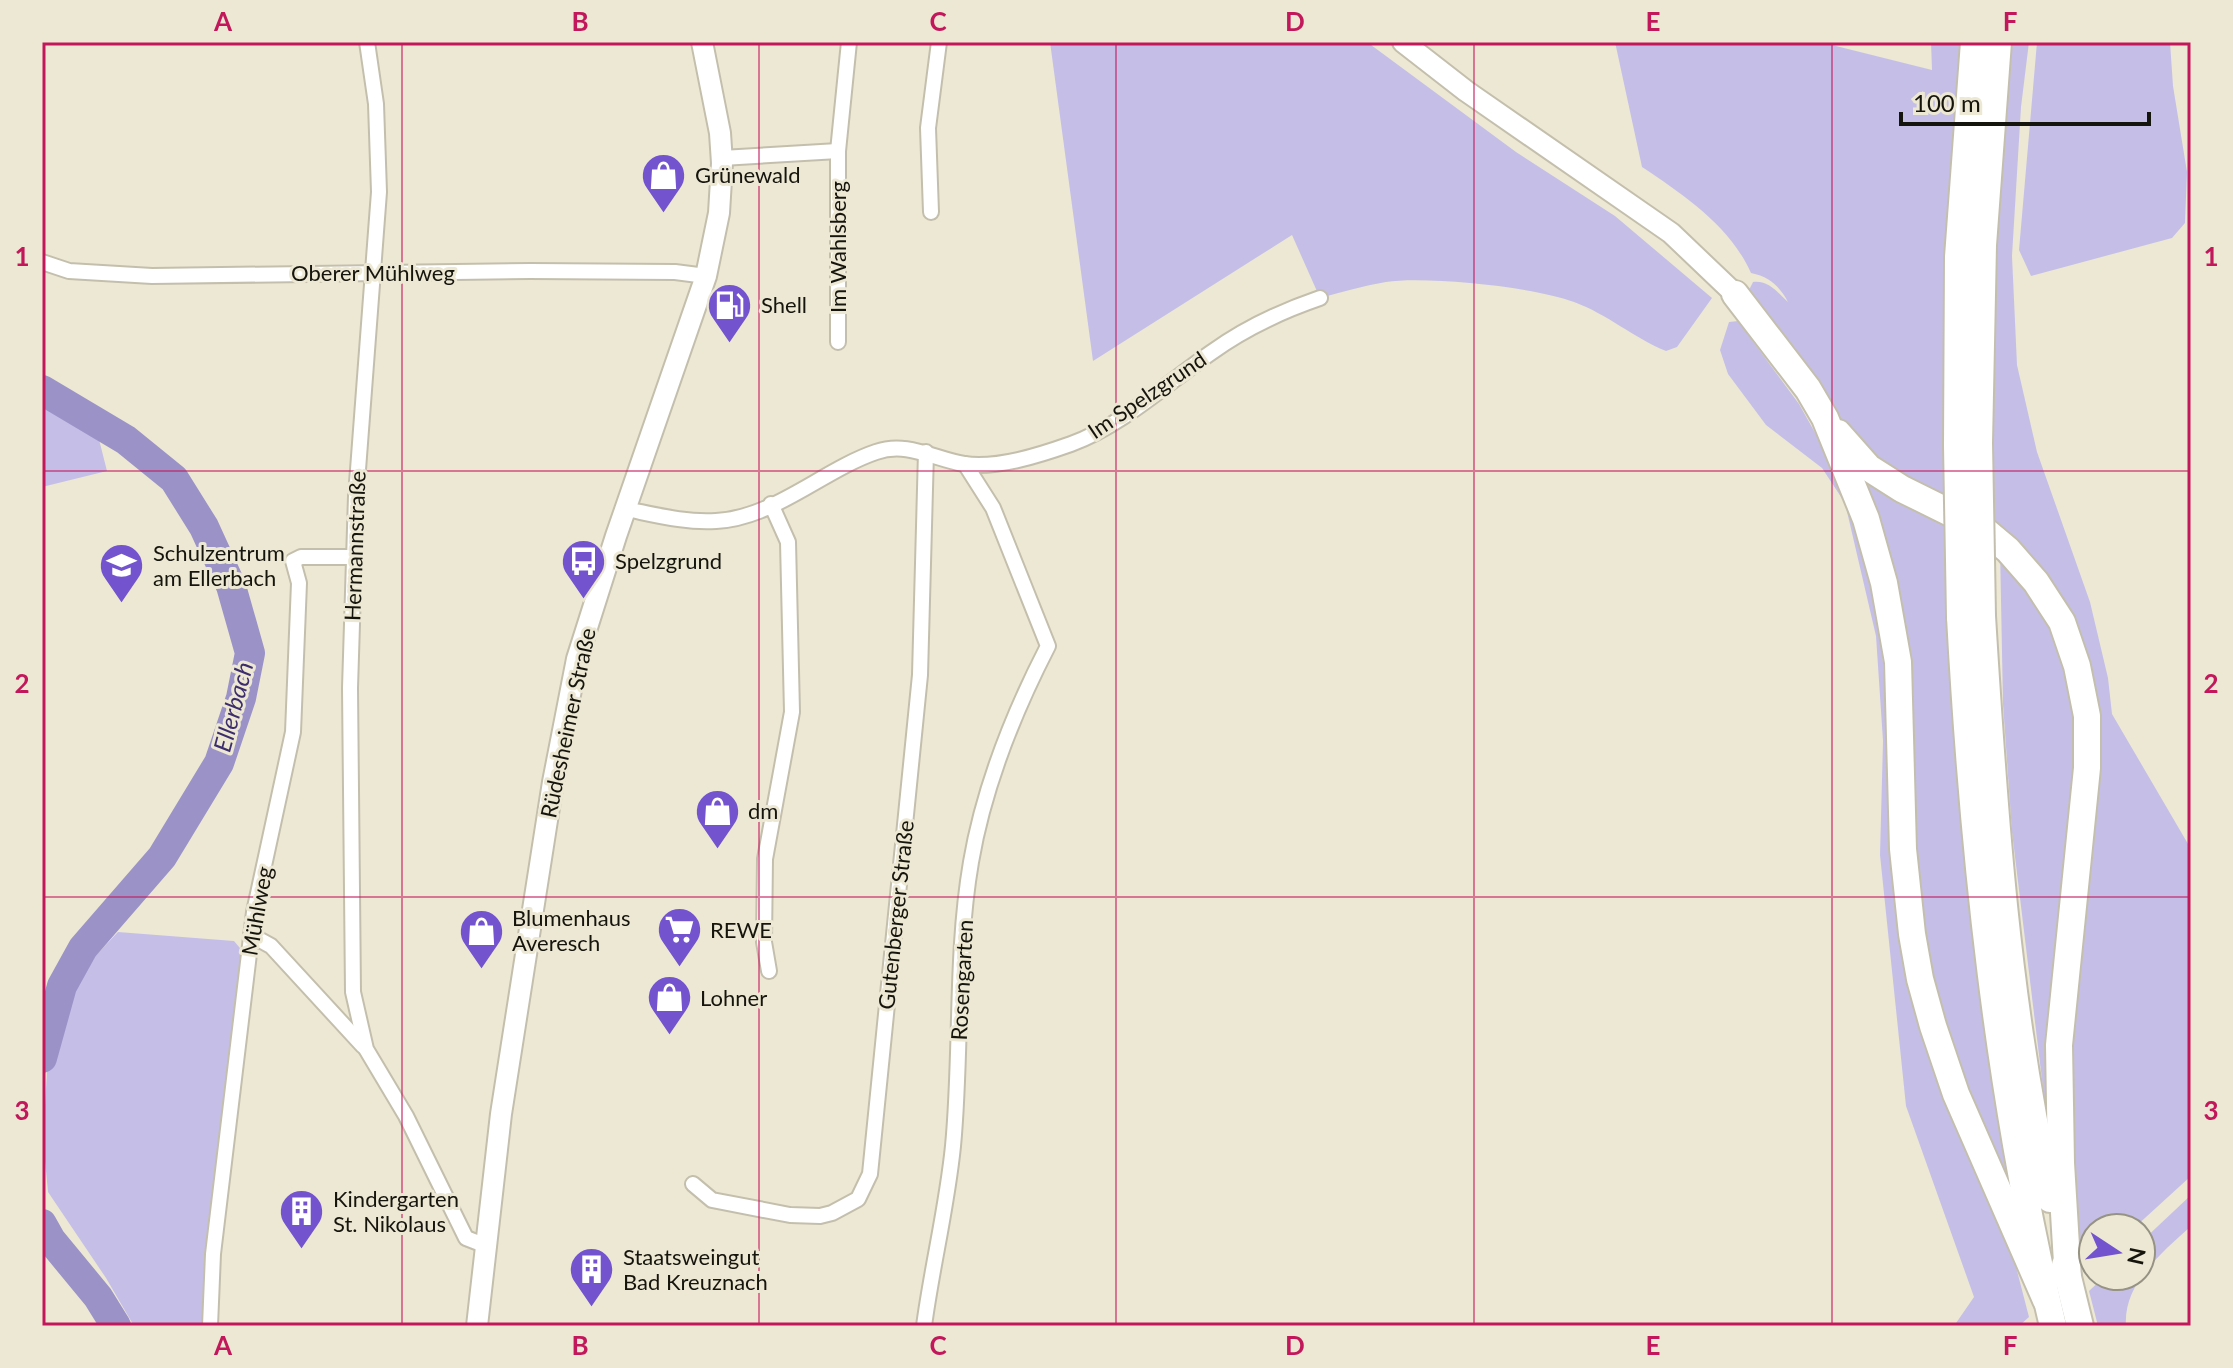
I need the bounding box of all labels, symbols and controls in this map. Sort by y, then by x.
text: A [213,5,233,37]
text: B [571,5,589,37]
text: C [929,5,947,37]
text: D [1285,5,1305,37]
text: E [1646,5,1660,37]
text: F [2003,5,2017,37]
scale bar [1901,76,2149,126]
text: 100 m [1913,88,1981,117]
shop icon: Grünewald [640,151,688,214]
place label: Grünewald [695,161,801,188]
street label: Im Wahlsberg [824,181,851,313]
text: 1 [14,240,30,272]
text: 1 [2203,240,2219,272]
street label: Oberer Mühlweg [291,259,455,286]
fuel station icon: Shell [706,281,754,344]
place label: Shell [761,291,807,318]
street label: Im Spelzgrund [1082,345,1211,444]
street label: Hermannstraße [338,470,371,622]
bus stop icon: Spelzgrund [560,537,608,600]
place label: Schulzentrum am Ellerbach [153,539,285,591]
school or university icon: Schulzentrum am Ellerbach [98,542,146,605]
place label: Spelzgrund [615,547,722,574]
street label: Rüdesheimer Straße [534,625,601,820]
water label: Ellerbach [207,658,258,755]
text: 2 [14,667,30,699]
text: 2 [2203,667,2219,699]
shop icon: dm [693,787,741,850]
place label: dm [748,797,778,824]
street label: Gutenberger Straße [872,819,919,1011]
street label: Mühlweg [235,864,278,958]
place label: Blumenhaus Averesch [512,904,630,956]
supermarket icon: REWE [655,906,703,969]
shop icon: Blumenhaus Averesch [457,907,505,970]
place label: REWE [710,916,772,943]
street label: Rosengarten [945,919,978,1041]
shop icon: Lohner [645,974,693,1037]
place label: Lohner [700,984,767,1011]
text: 3 [14,1094,30,1126]
text: 3 [2203,1094,2219,1126]
place label: Kindergarten St. Nikolaus [333,1185,459,1237]
building icon: Kindergarten St. Nikolaus [278,1188,326,1251]
north arrow [2077,1212,2157,1292]
place label: Staatsweingut Bad Kreuznach [623,1243,768,1295]
text: N [2122,1245,2152,1267]
building icon: Staatsweingut Bad Kreuznach [568,1246,616,1309]
text: A [213,1329,233,1361]
text: B [571,1329,589,1361]
text: C [929,1329,947,1361]
text: D [1285,1329,1305,1361]
text: E [1646,1329,1660,1361]
text: F [2003,1329,2017,1361]

